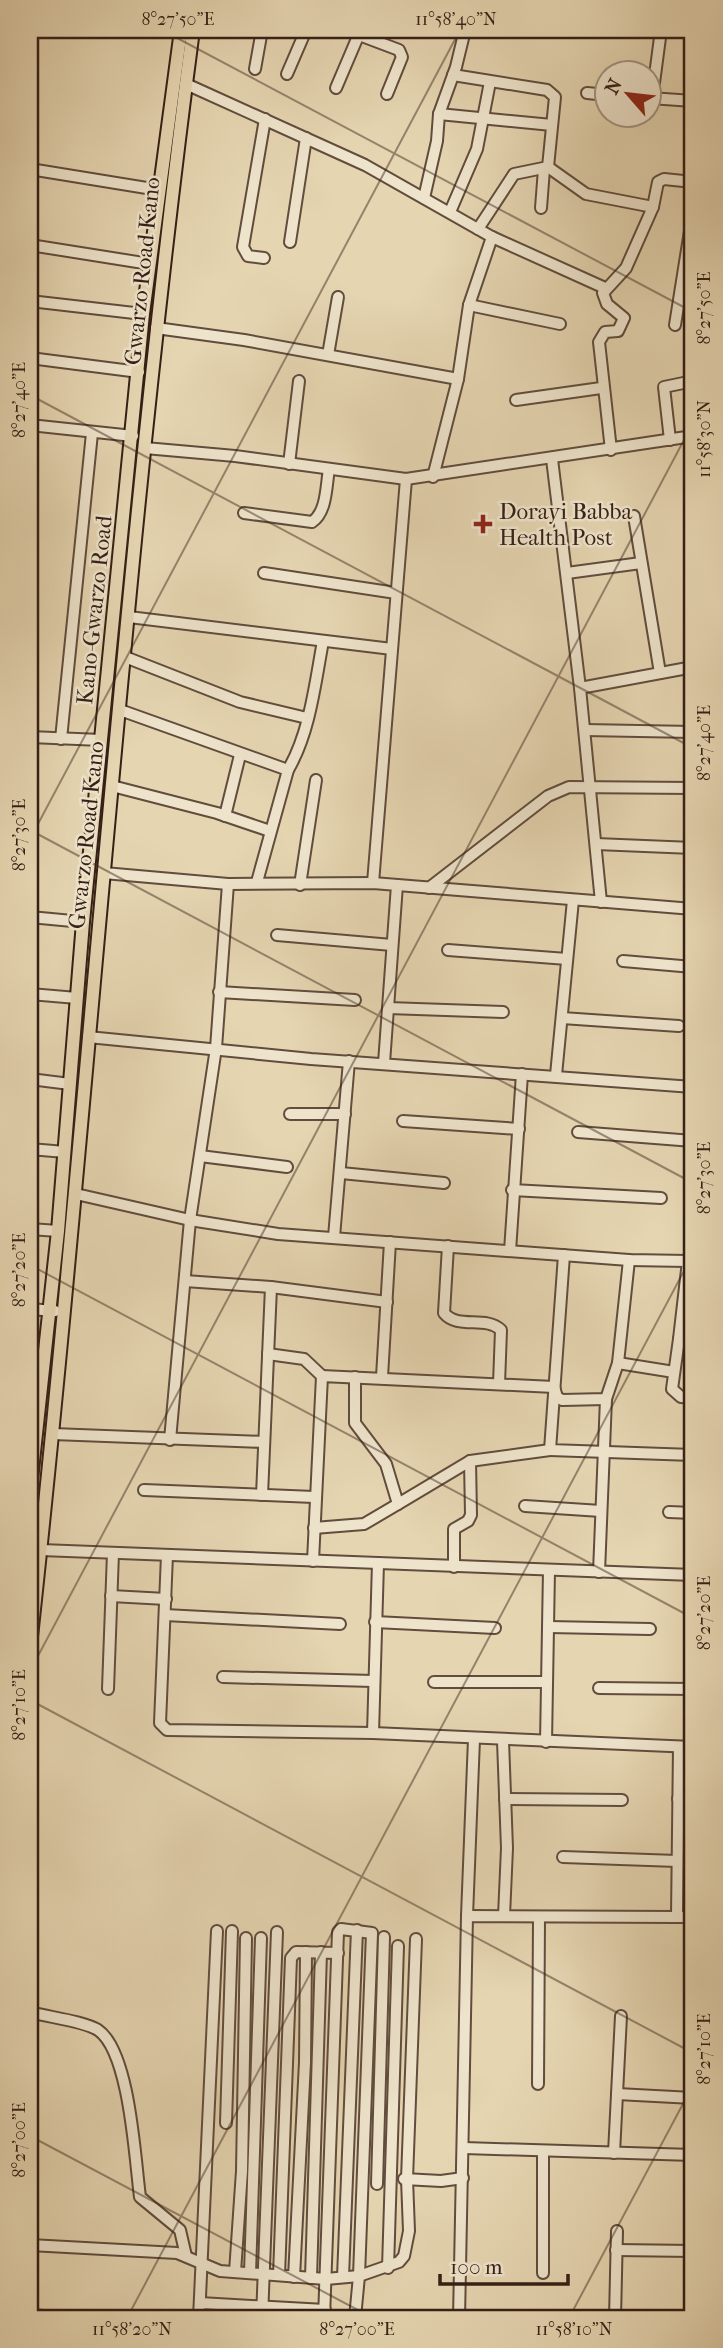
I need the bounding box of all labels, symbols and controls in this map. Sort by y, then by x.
text: 8°27'50"E [141,9,215,30]
text: 11°58'40"N [415,9,497,30]
north arrow [594,60,664,130]
text: N [601,74,627,98]
street label: Gwarzo Road Kano [119,176,166,366]
text: 8°27'50"E [694,271,715,345]
text: 8°27'40"E [9,362,30,438]
text: 11°58'30"N [694,400,715,478]
place label: Dorayi Babba Health Post [499,498,633,551]
street label: Kano-Gwarzo Road [71,514,118,706]
marker: Dorayi Babba Health Post [473,514,493,534]
text: 8°27'40"E [694,705,715,781]
street label: Gwarzo Road Kano [63,740,110,930]
text: 8°27'30"E [9,799,30,871]
text: 8°27'30"E [694,1142,715,1214]
text: 8°27'20"E [9,1233,30,1307]
text: 8°27'20"E [694,1576,715,1650]
text: 8°27'10"E [9,1669,30,1741]
text: 8°27'10"E [694,2013,715,2085]
text: 8°27'00"E [9,2102,30,2178]
scale bar [440,2243,567,2287]
text: 100 m [450,2255,503,2279]
text: 11°58'20"N [92,2319,172,2340]
text: 8°27'00"E [319,2319,395,2340]
text: 11°58'10"N [535,2319,613,2340]

